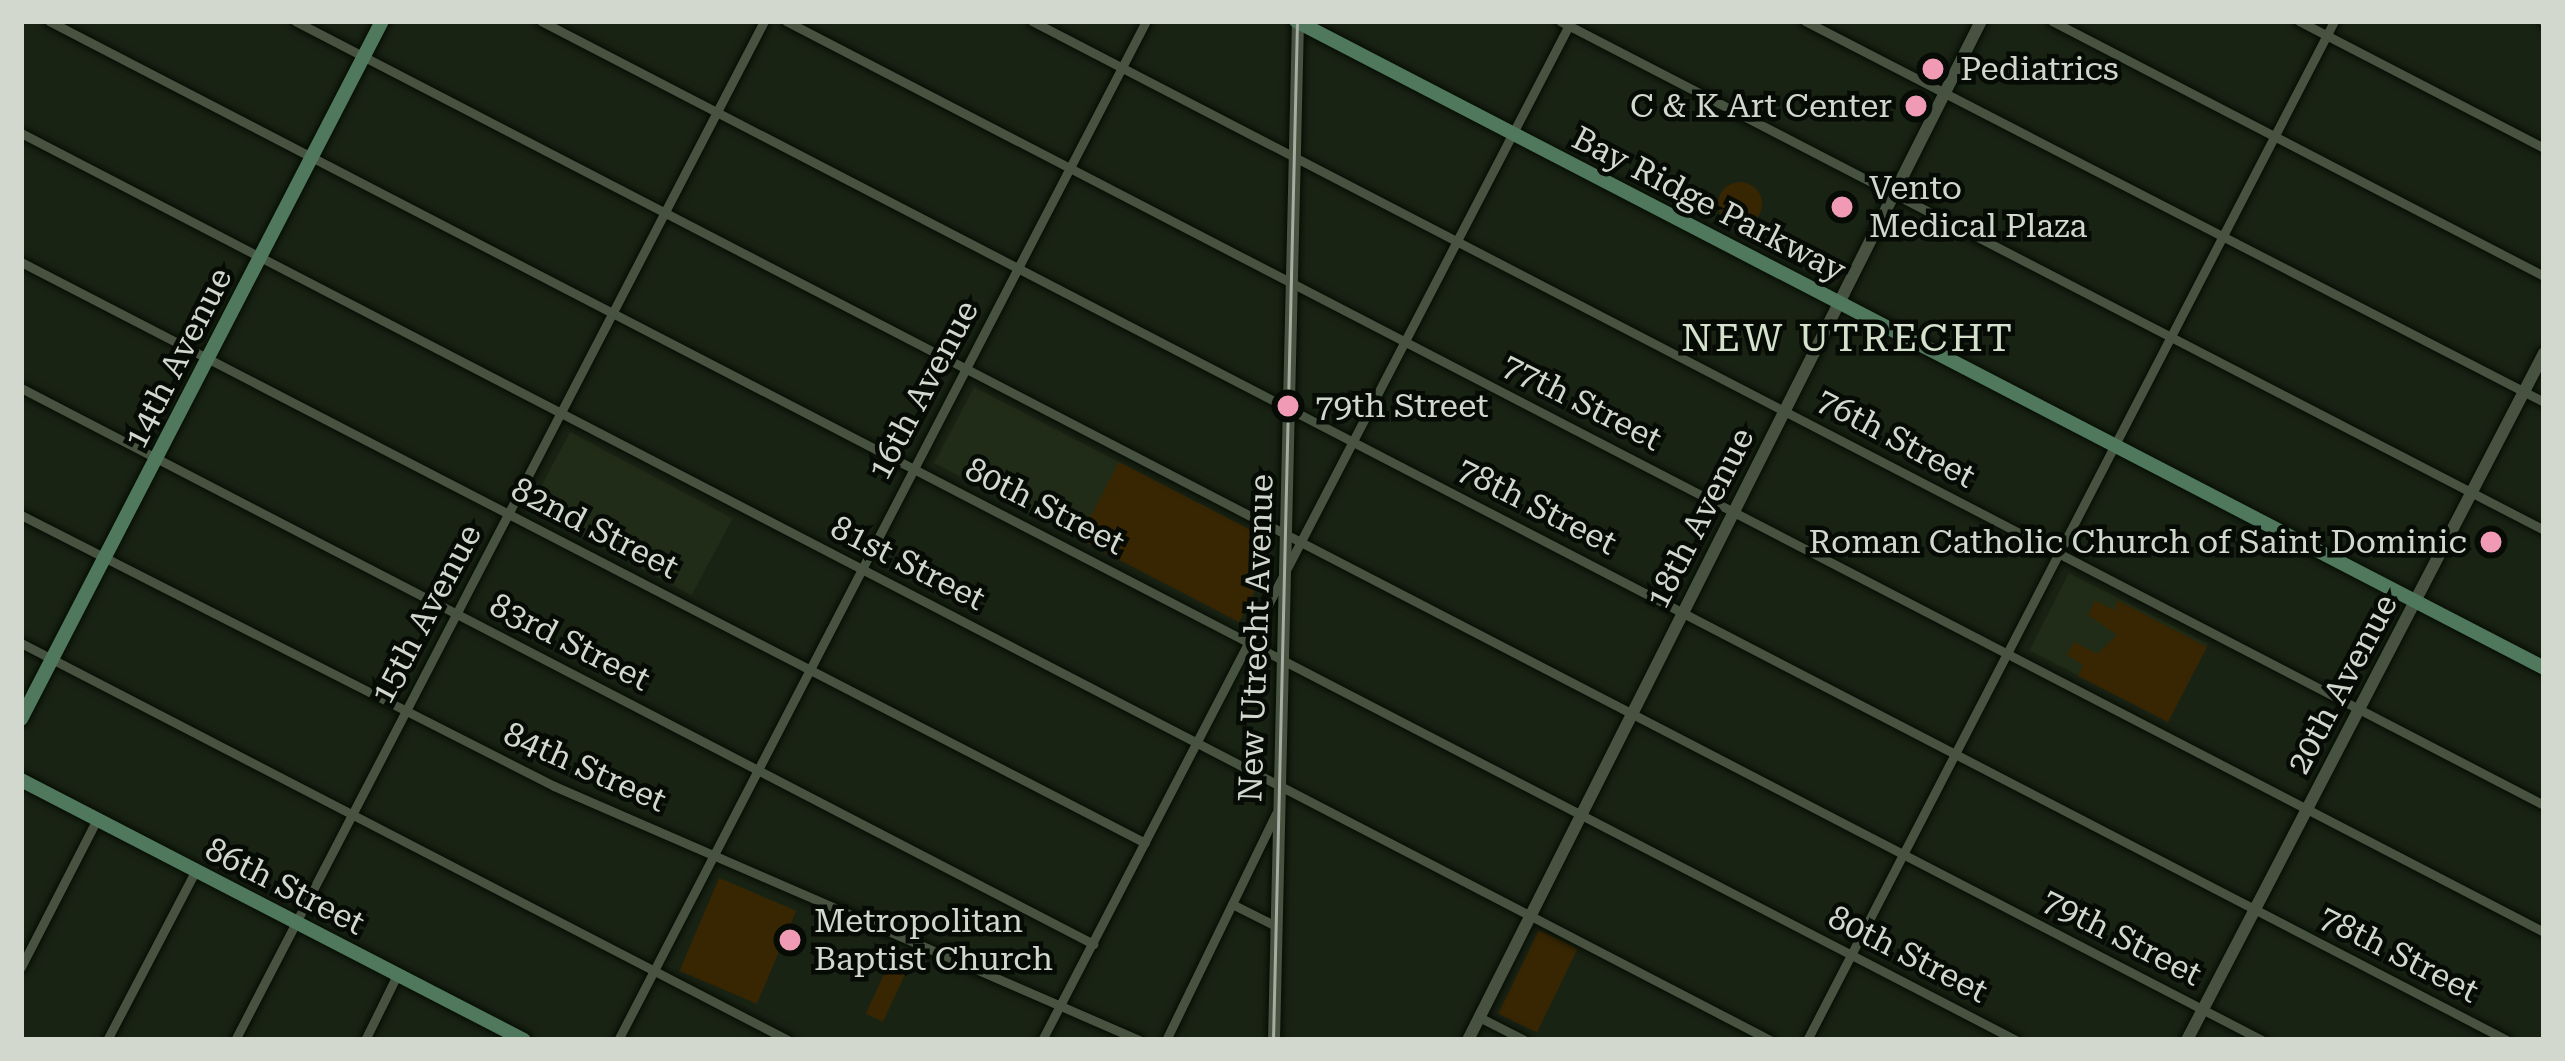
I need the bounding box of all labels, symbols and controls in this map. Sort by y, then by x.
place label: Pediatrics [1960,49,2119,89]
marker: Pediatrics [1917,53,1949,85]
place label: C & K Art Center [1630,86,1892,126]
marker: C & K Art Center [1903,93,1929,119]
street label: Bay Ridge Parkway [1566,118,1852,290]
place label: Vento Medical Plaza [1869,168,2087,246]
marker: Vento Medical Plaza [1826,191,1858,223]
street label: 14th Avenue [116,261,240,455]
street label: 16th Avenue [859,294,987,486]
district label: NEW UTRECHT [1681,315,2015,361]
street label: 77th Street [1496,345,1668,459]
street label: 76th Street [1810,380,1982,496]
place label: 79th Street [1315,386,1489,426]
marker: 79th Street [1272,390,1304,422]
street label: 18th Avenue [1638,421,1762,615]
street label: 80th Street [959,449,1131,563]
street label: 78th Street [1451,449,1623,563]
street label: 82nd Street [505,469,685,587]
street label: New Utrecht Avenue [1230,473,1282,803]
street label: 81st Street [824,507,992,619]
street label: 15th Avenue [362,518,490,710]
place label: Roman Catholic Church of Saint Dominic [1809,522,2467,562]
marker: Roman Catholic Church of Saint Dominic [2478,529,2504,555]
street label: 83rd Street [483,585,657,699]
street label: 20th Avenue [2278,588,2406,780]
street label: 84th Street [498,714,672,820]
street label: 86th Street [199,829,371,943]
street label: 79th Street [2036,880,2208,994]
street label: 80th Street [1822,897,1994,1011]
street label: 78th Street [2313,897,2485,1011]
place label: Metropolitan Baptist Church [814,901,1053,979]
marker: Metropolitan Baptist Church [777,927,803,953]

